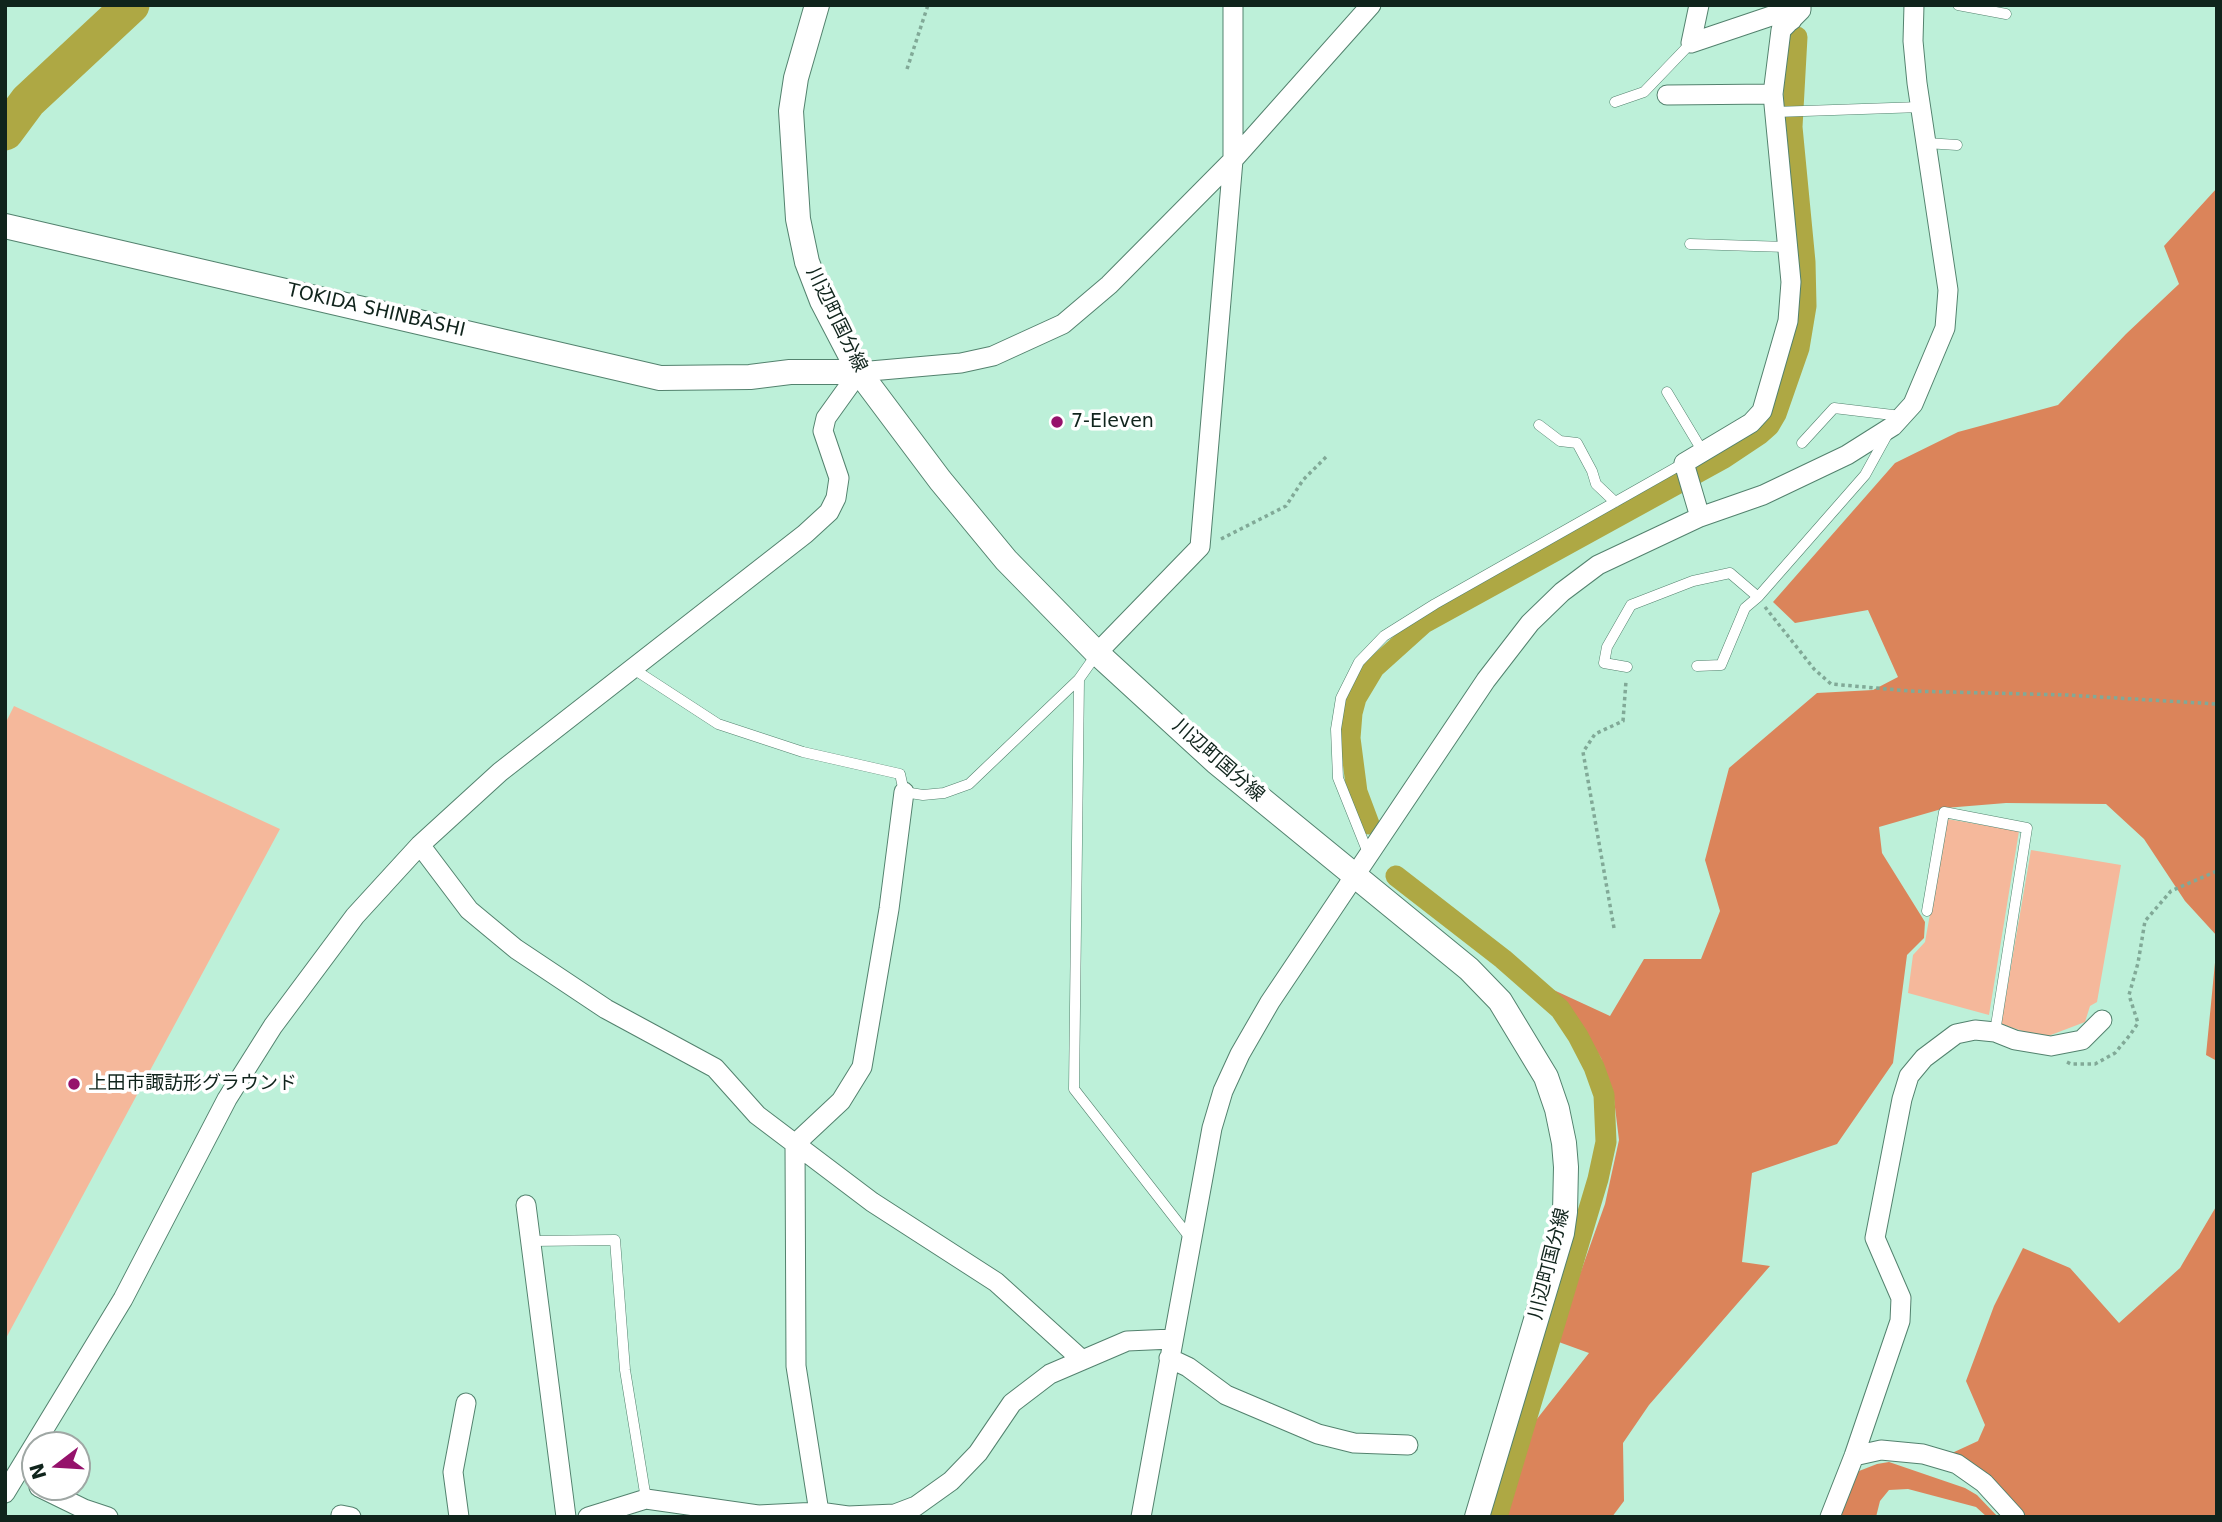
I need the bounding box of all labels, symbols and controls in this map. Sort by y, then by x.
street label: 川辺町国分線 [801,264,871,376]
street label: TOKIDA SHINBASHI [285,279,467,343]
place label: 7-Eleven [1071,411,1154,433]
marker: 7-Eleven [1049,414,1065,430]
street label: 川辺町国分線 [1168,715,1268,807]
place label: 上田市諏訪形グラウンド [88,1073,297,1095]
marker: 上田市諏訪形グラウンド [66,1076,82,1092]
street label: 川辺町国分線 [1525,1206,1575,1322]
north arrow [21,1431,91,1501]
text: N [25,1461,51,1482]

